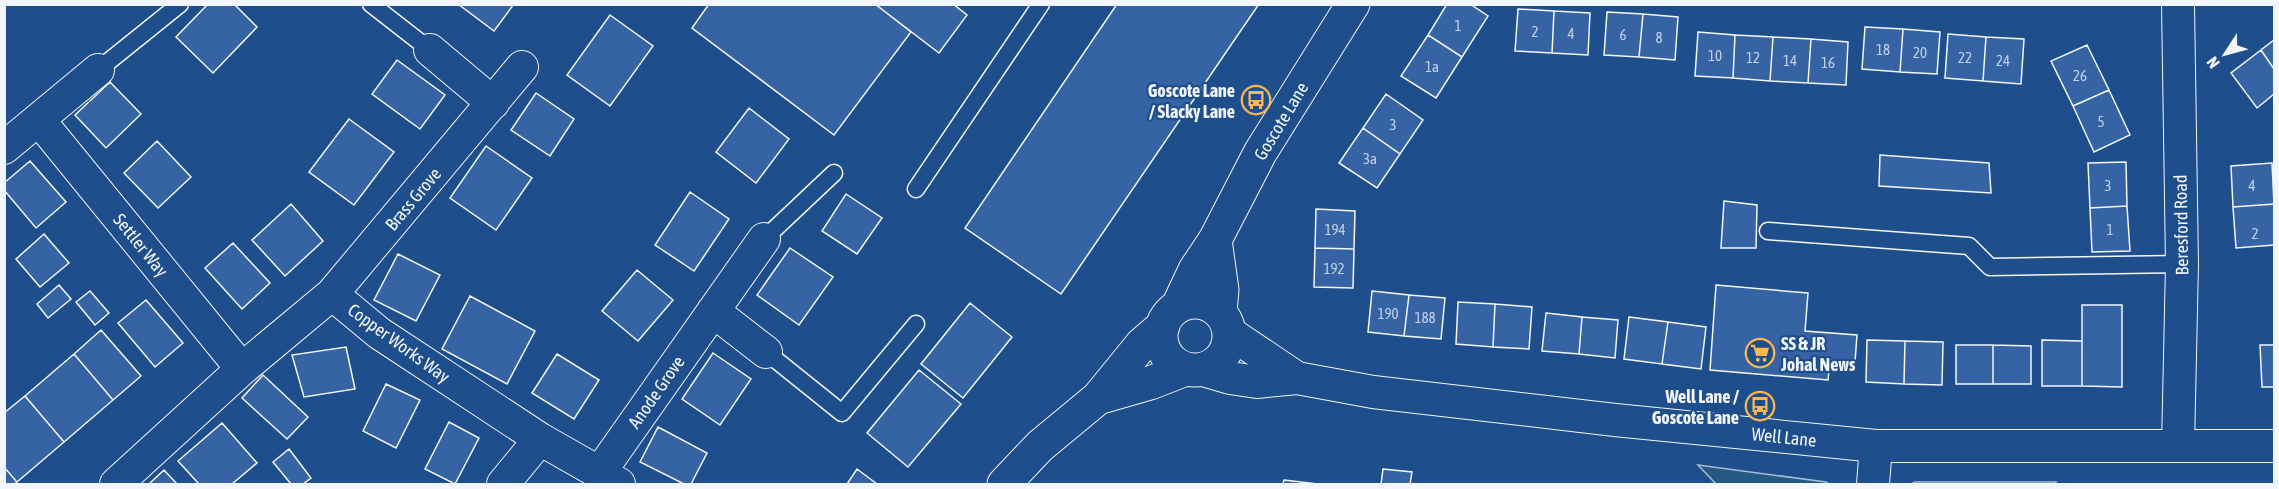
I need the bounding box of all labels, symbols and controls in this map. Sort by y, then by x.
house number: 1 [1454,17,1462,34]
house number: 2 [1531,23,1539,40]
north arrow [2195,24,2255,84]
house number: 4 [1567,25,1575,42]
house number: 6 [1619,26,1627,43]
house number: 8 [1655,29,1663,46]
house number: 18 [1876,41,1890,58]
house number: 20 [1913,44,1927,61]
house number: 10 [1708,47,1722,64]
house number: 12 [1746,49,1760,66]
house number: 22 [1958,49,1972,66]
house number: 14 [1783,52,1797,69]
house number: 24 [1996,52,2010,69]
house number: 16 [1821,54,1835,71]
text: N [2203,54,2223,72]
house number: 1a [1425,58,1439,75]
house number: 26 [2073,67,2087,84]
street label: Goscote Lane [1250,78,1312,164]
place label: Goscote Lane / Slacky Lane [1148,80,1235,122]
bus stop icon: Goscote Lane / Slacky Lane [1240,84,1272,116]
house number: 5 [2097,113,2105,130]
house number: 3 [1389,116,1397,133]
house number: 3a [1363,150,1377,167]
street label: Brass Grove [381,163,445,235]
street label: Beresford Road [2170,175,2192,275]
house number: 3 [2104,177,2112,194]
house number: 4 [2248,177,2256,194]
street label: Settler Way [109,209,173,281]
house number: 194 [1324,221,1346,238]
house number: 1 [2106,221,2114,238]
house number: 2 [2251,225,2259,242]
house number: 192 [1323,260,1345,277]
street label: Copper Works Way [344,299,454,387]
house number: 190 [1377,305,1399,322]
house number: 188 [1414,309,1436,326]
place label: SS & JR Johal News [1780,333,1856,375]
supermarket icon: SS & JR Johal News [1744,337,1776,369]
street label: Anode Grove [623,352,689,432]
place label: Well Lane / Goscote Lane [1652,386,1740,428]
bus stop icon: Well Lane / Goscote Lane [1744,390,1776,422]
street label: Well Lane [1751,423,1817,451]

